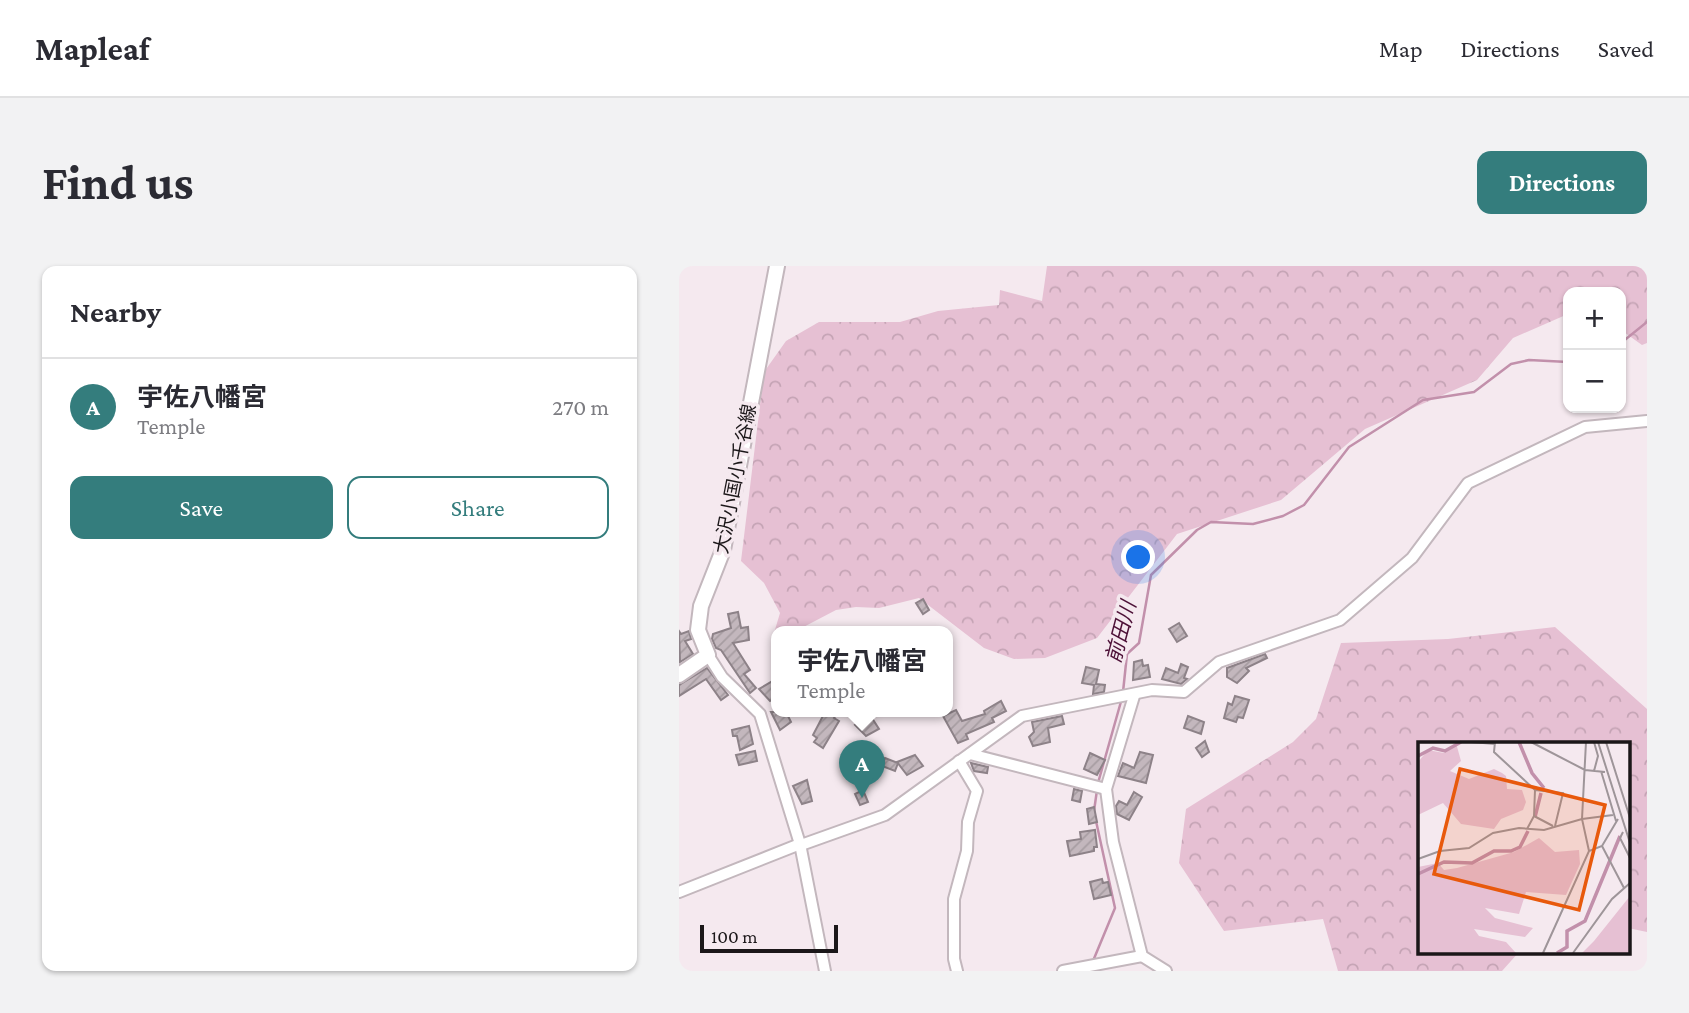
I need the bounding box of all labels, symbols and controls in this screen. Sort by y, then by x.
text: Mapleaf [35,30,150,67]
text: Map [1379,35,1423,62]
text: Directions [1461,35,1560,62]
text: Saved [1598,35,1654,62]
button: Directions [1477,151,1647,214]
text: Find us [42,155,194,210]
map controls [1563,287,1626,413]
button: + [1563,287,1626,350]
text: Nearby [70,295,161,328]
button: − [1563,350,1626,413]
text: 宇佐八幡宮 [137,383,267,412]
text: A [86,394,100,420]
text: 270 m [552,394,609,420]
street label: 大沢小国小千谷線 [710,402,760,556]
text: Temple [137,413,205,439]
button: Save [70,476,333,539]
button: Share [347,476,609,539]
your location [1121,540,1155,574]
water label: 前田川 [1101,597,1141,666]
popup [771,626,953,717]
text: 宇佐八幡宮 [797,647,927,676]
text: Temple [797,677,865,703]
pin: A [839,740,885,798]
inset map [1418,742,1629,954]
scale bar [700,922,838,954]
text: 100 m [711,926,758,947]

